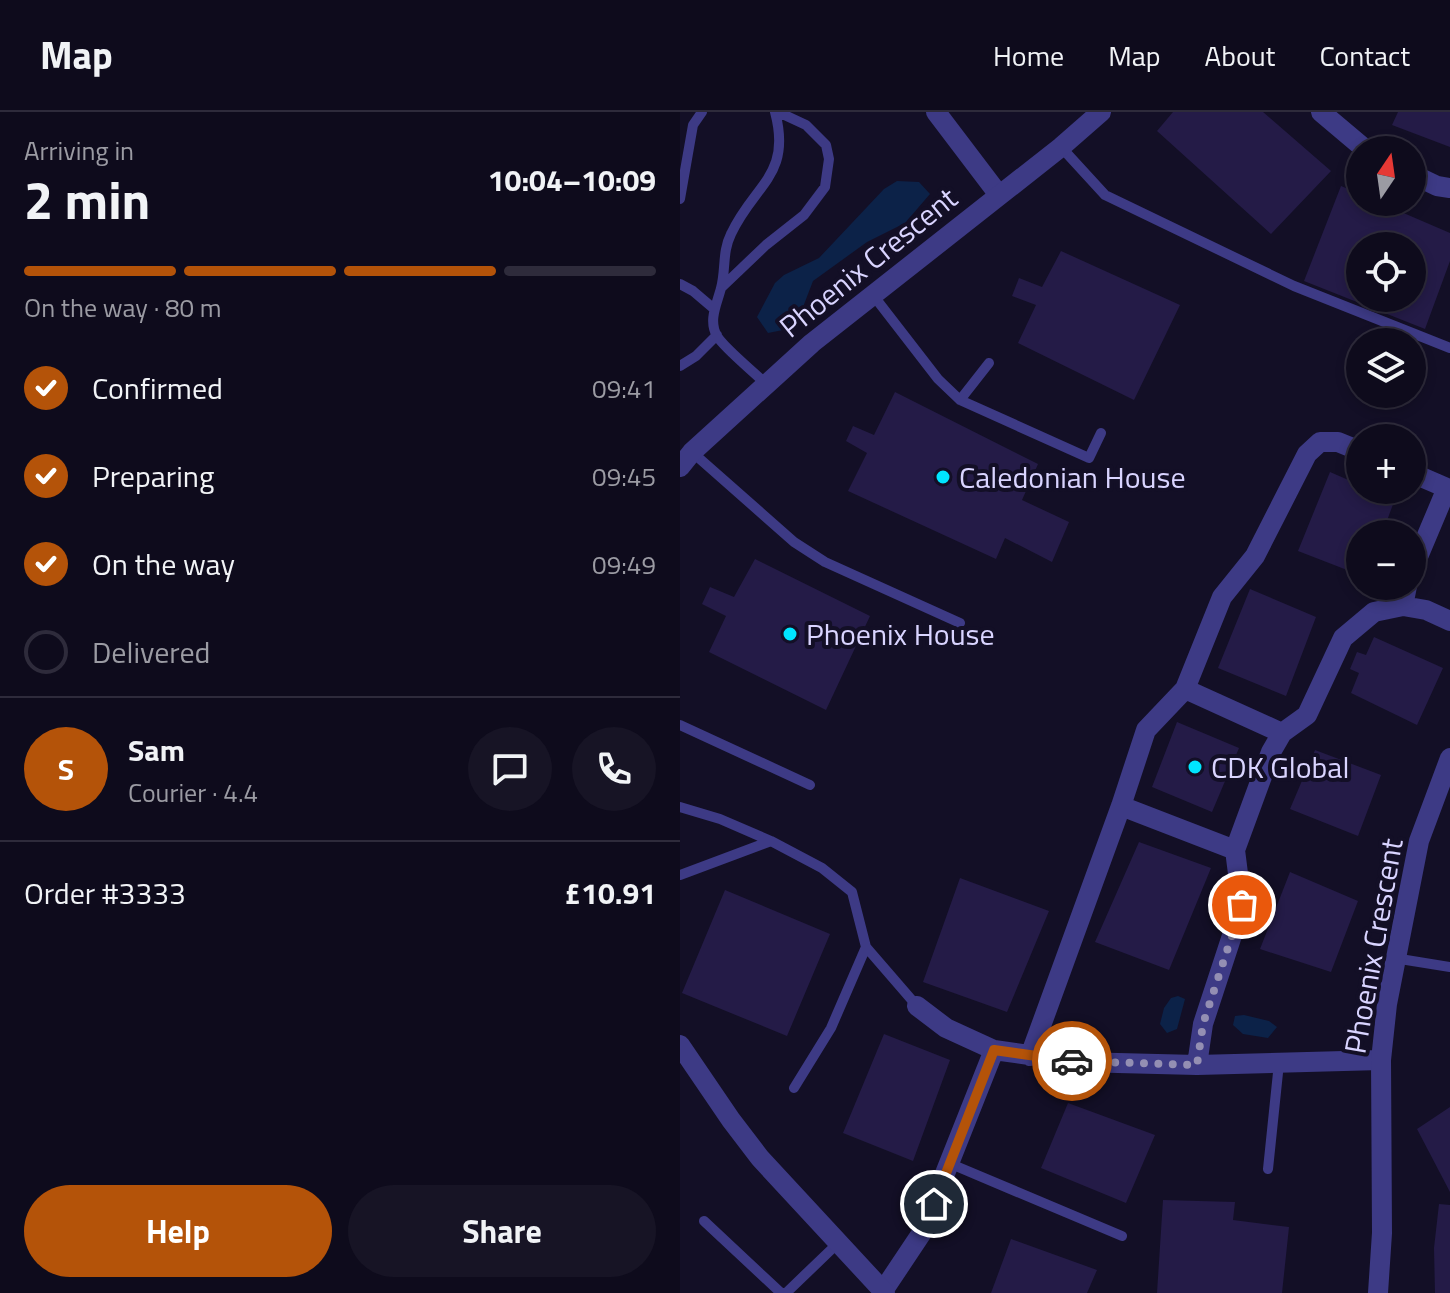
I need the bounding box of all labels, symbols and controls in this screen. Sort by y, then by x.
text: Map [40,26,113,84]
text: Home [993,34,1064,77]
text: Map [1108,34,1161,77]
text: About [1205,34,1275,77]
text: Contact [1319,34,1410,77]
text: Arriving in [24,131,134,170]
north arrow [1346,136,1426,216]
map controls [1346,136,1426,600]
text: 10:04–10:09 [488,157,656,203]
text: 2 min [24,160,150,239]
street label: Phoenix Crescent [769,175,967,348]
button: locate [1346,232,1426,312]
text: On the way · 80 m [24,288,222,327]
button: layers [1346,328,1426,408]
text: Confirmed [92,365,223,411]
icon: check [24,366,68,410]
text: 09:41 [592,369,656,408]
button: + [1346,424,1426,504]
text: Preparing [92,453,214,499]
icon: check [24,454,68,498]
place label: Caledonian House [959,454,1186,500]
text: 09:45 [592,457,656,496]
marker: Caledonian House [934,468,952,486]
button: − [1346,520,1426,600]
text: On the way [92,541,235,587]
icon: check [24,542,68,586]
text: 09:49 [592,545,656,584]
place label: Phoenix House [806,611,995,657]
marker: Phoenix House [781,625,799,643]
text: Delivered [92,629,210,675]
text: Sam [128,727,185,773]
button: chat [468,727,552,811]
button: phone [572,727,656,811]
place label: CDK Global [1211,744,1349,790]
text: S [58,746,74,792]
marker: CDK Global [1186,758,1204,776]
text: Courier · 4.4 [128,773,258,812]
street label: Phoenix Crescent [1331,834,1415,1057]
text: Order #3333 [24,870,186,916]
text: £10.91 [564,870,656,916]
pin [1208,871,1276,939]
icon: bag [1220,883,1264,927]
courier [1032,1021,1112,1101]
icon: car [1050,1039,1094,1083]
pin [900,1170,968,1238]
icon: home [912,1182,956,1226]
button: Help [24,1185,332,1277]
button: Share [348,1185,656,1277]

